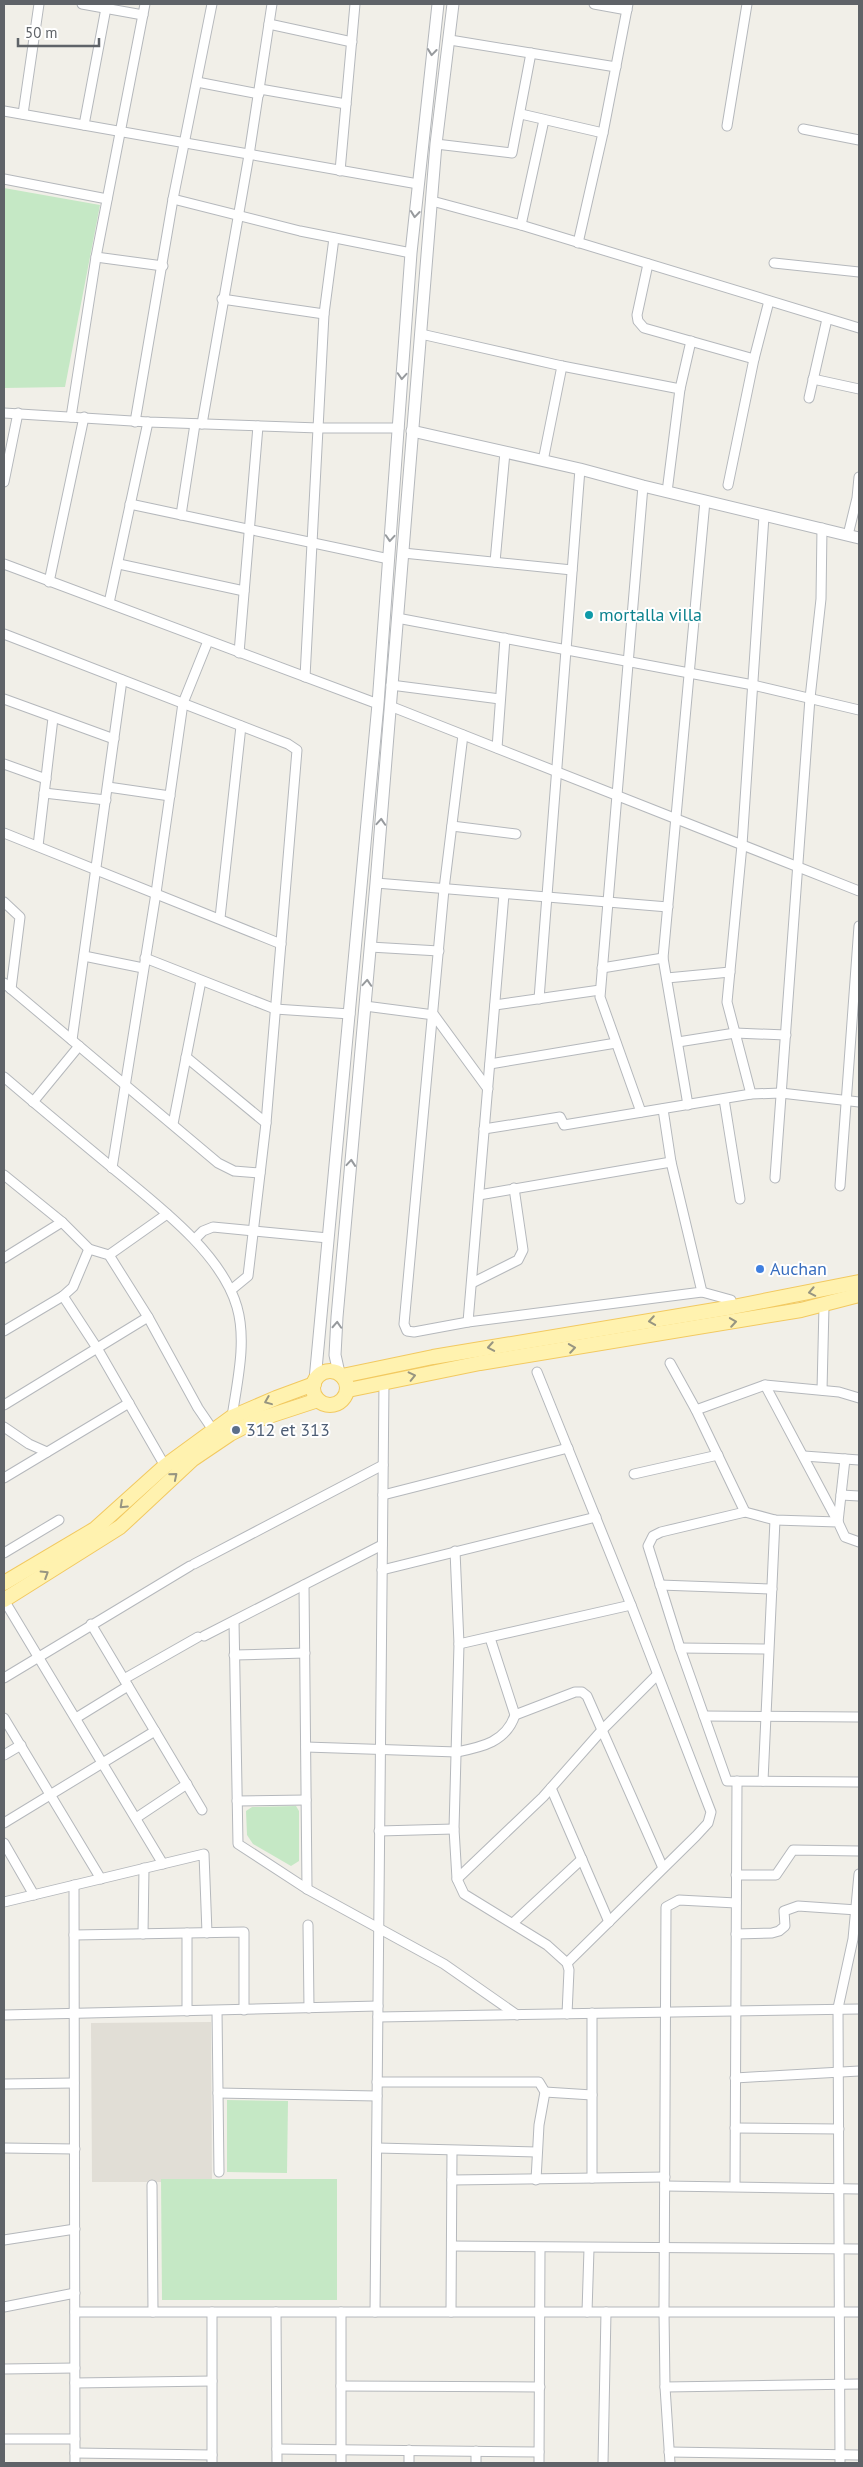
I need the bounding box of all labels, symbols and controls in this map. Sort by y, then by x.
scale bar [18,15,99,47]
text: 50 m [25,23,58,42]
one-way arrow [427,49,438,57]
one-way arrow [410,210,421,218]
one-way arrow [397,372,408,380]
one-way arrow [385,534,396,542]
place label: mortalla villa [599,603,702,626]
marker: mortalla villa [583,609,595,621]
one-way arrow [375,817,386,825]
one-way arrow [361,979,372,987]
one-way arrow [345,1158,356,1166]
place label: Auchan [770,1257,827,1280]
marker: Auchan [754,1263,766,1275]
one-way arrow [807,1287,816,1297]
one-way arrow [647,1315,656,1325]
one-way arrow [728,1317,737,1327]
one-way arrow [331,1320,342,1328]
one-way arrow [487,1342,496,1352]
one-way arrow [568,1344,577,1354]
one-way arrow [408,1371,417,1382]
one-way arrow [264,1395,273,1405]
place label: 312 et 313 [246,1418,330,1441]
marker: 312 et 313 [230,1424,242,1436]
one-way arrow [168,1473,177,1482]
one-way arrow [120,1499,129,1508]
one-way arrow [40,1571,49,1581]

